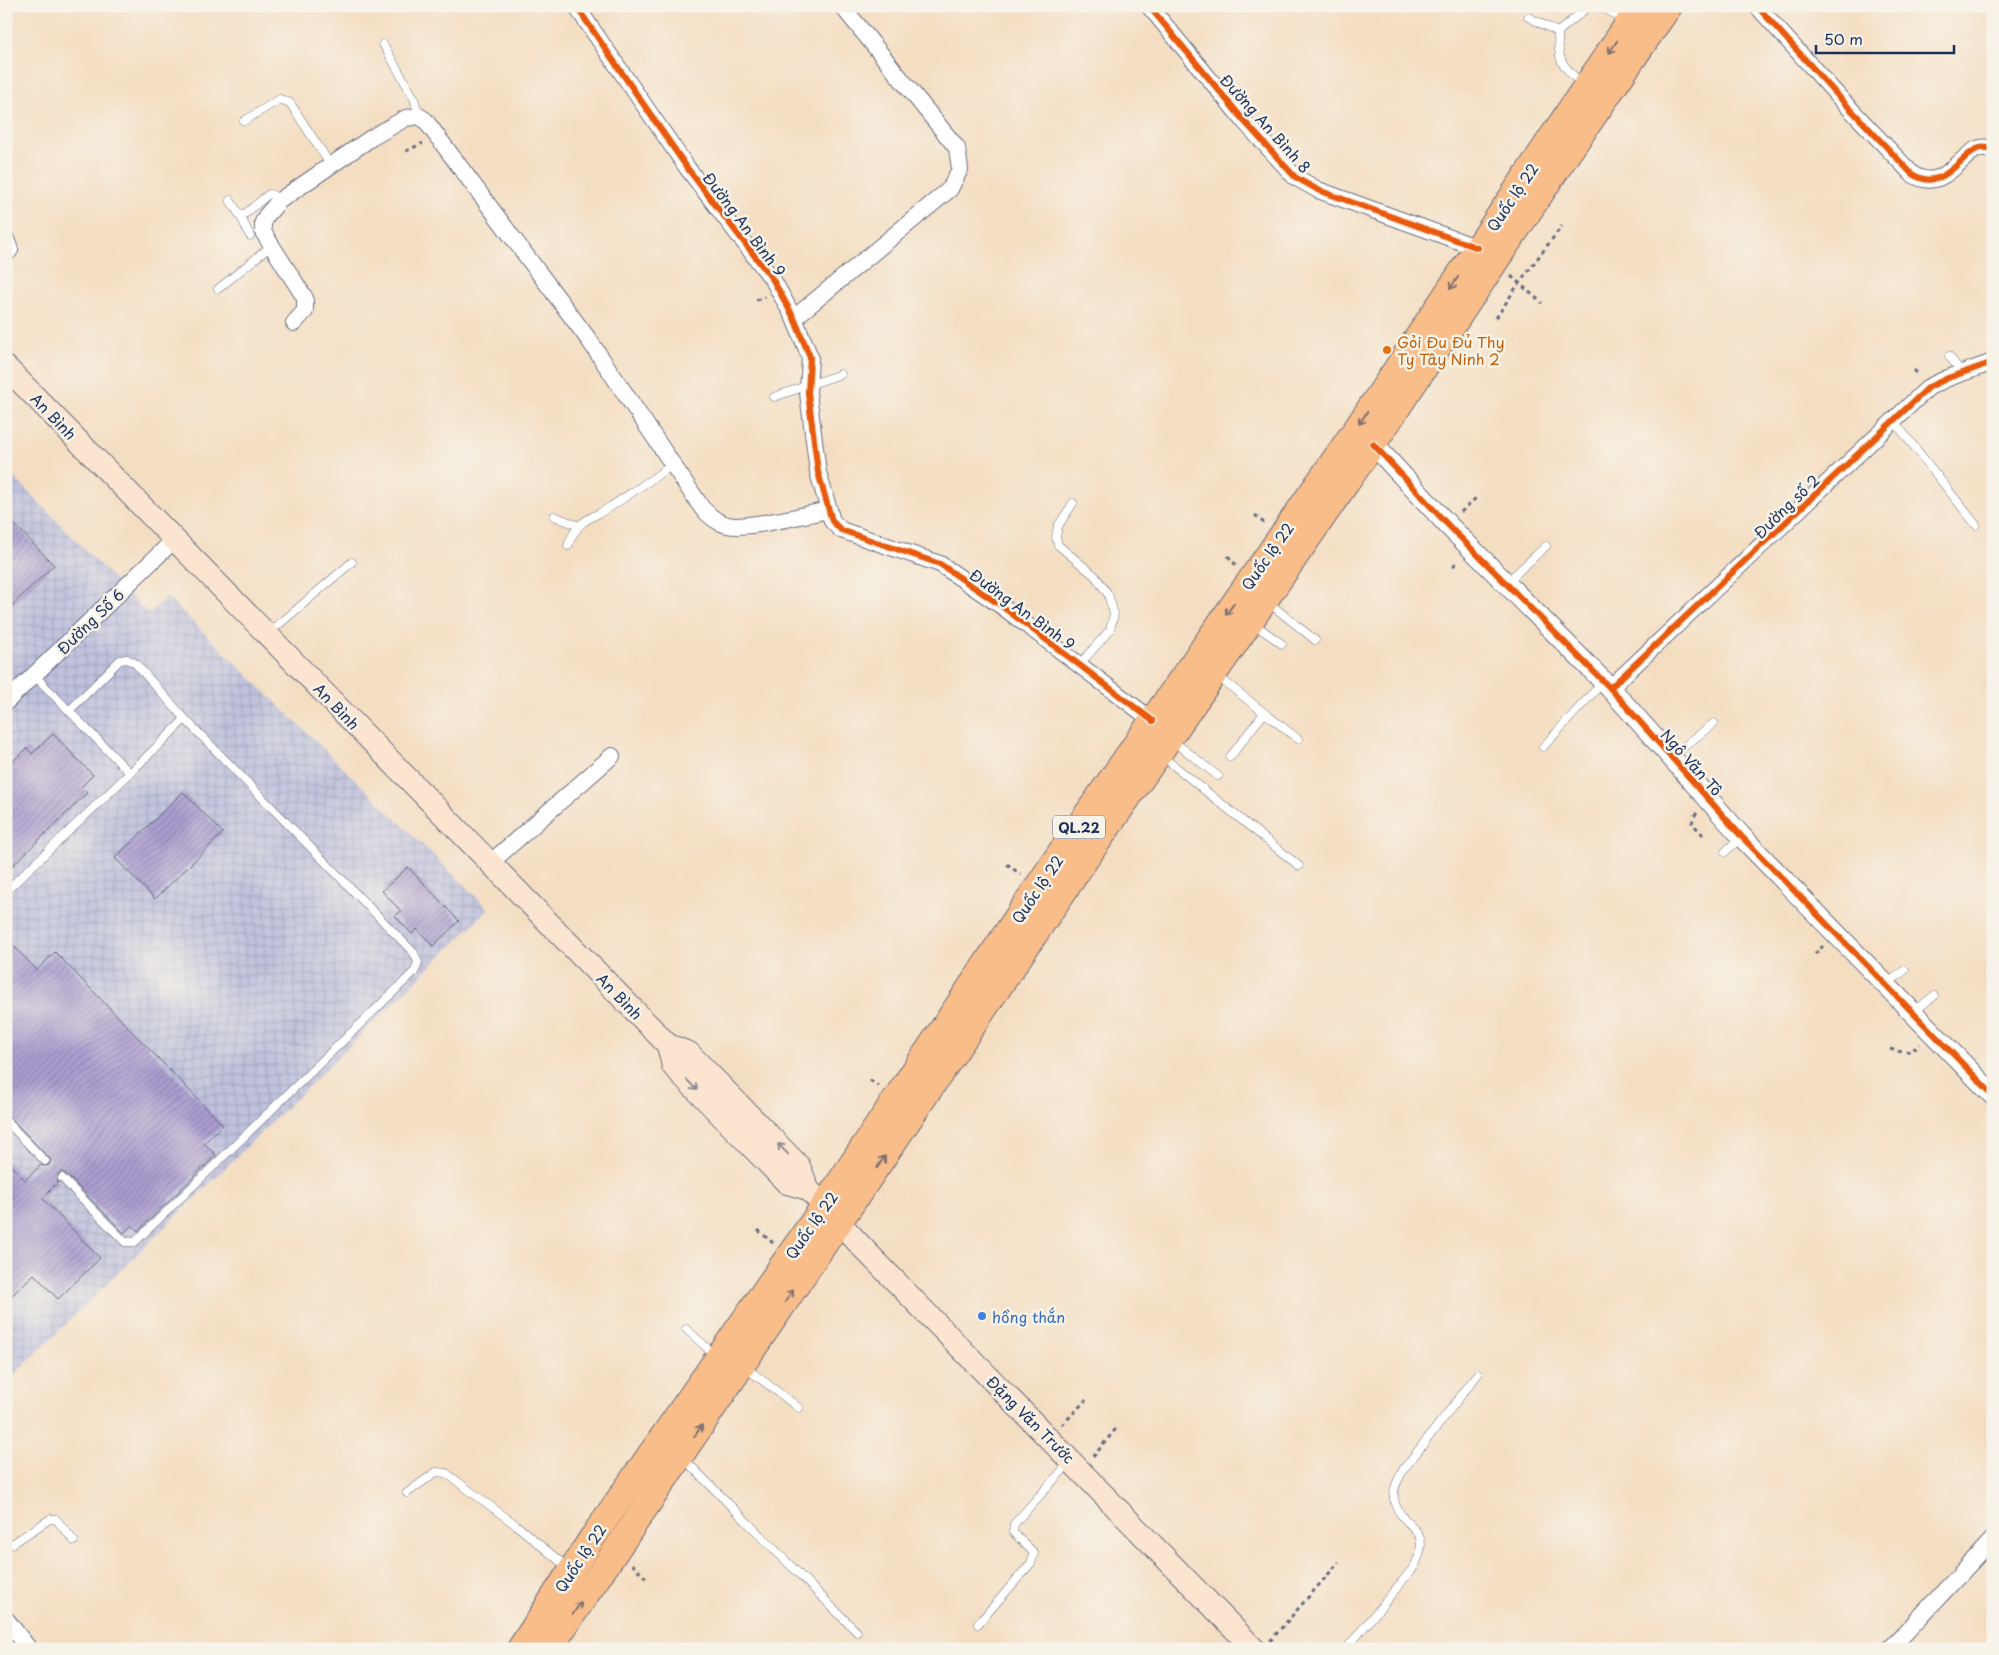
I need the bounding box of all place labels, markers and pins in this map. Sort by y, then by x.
place label: Gỏi Đu Đủ Thy Ty Tây Ninh 2 [1397,330,1505,370]
marker: Gỏi Đu Đủ Thy Ty Tây Ninh 2 [1381,344,1393,356]
place label: hồng thắn [992,1305,1065,1328]
marker: hồng thắn [976,1310,988,1322]

